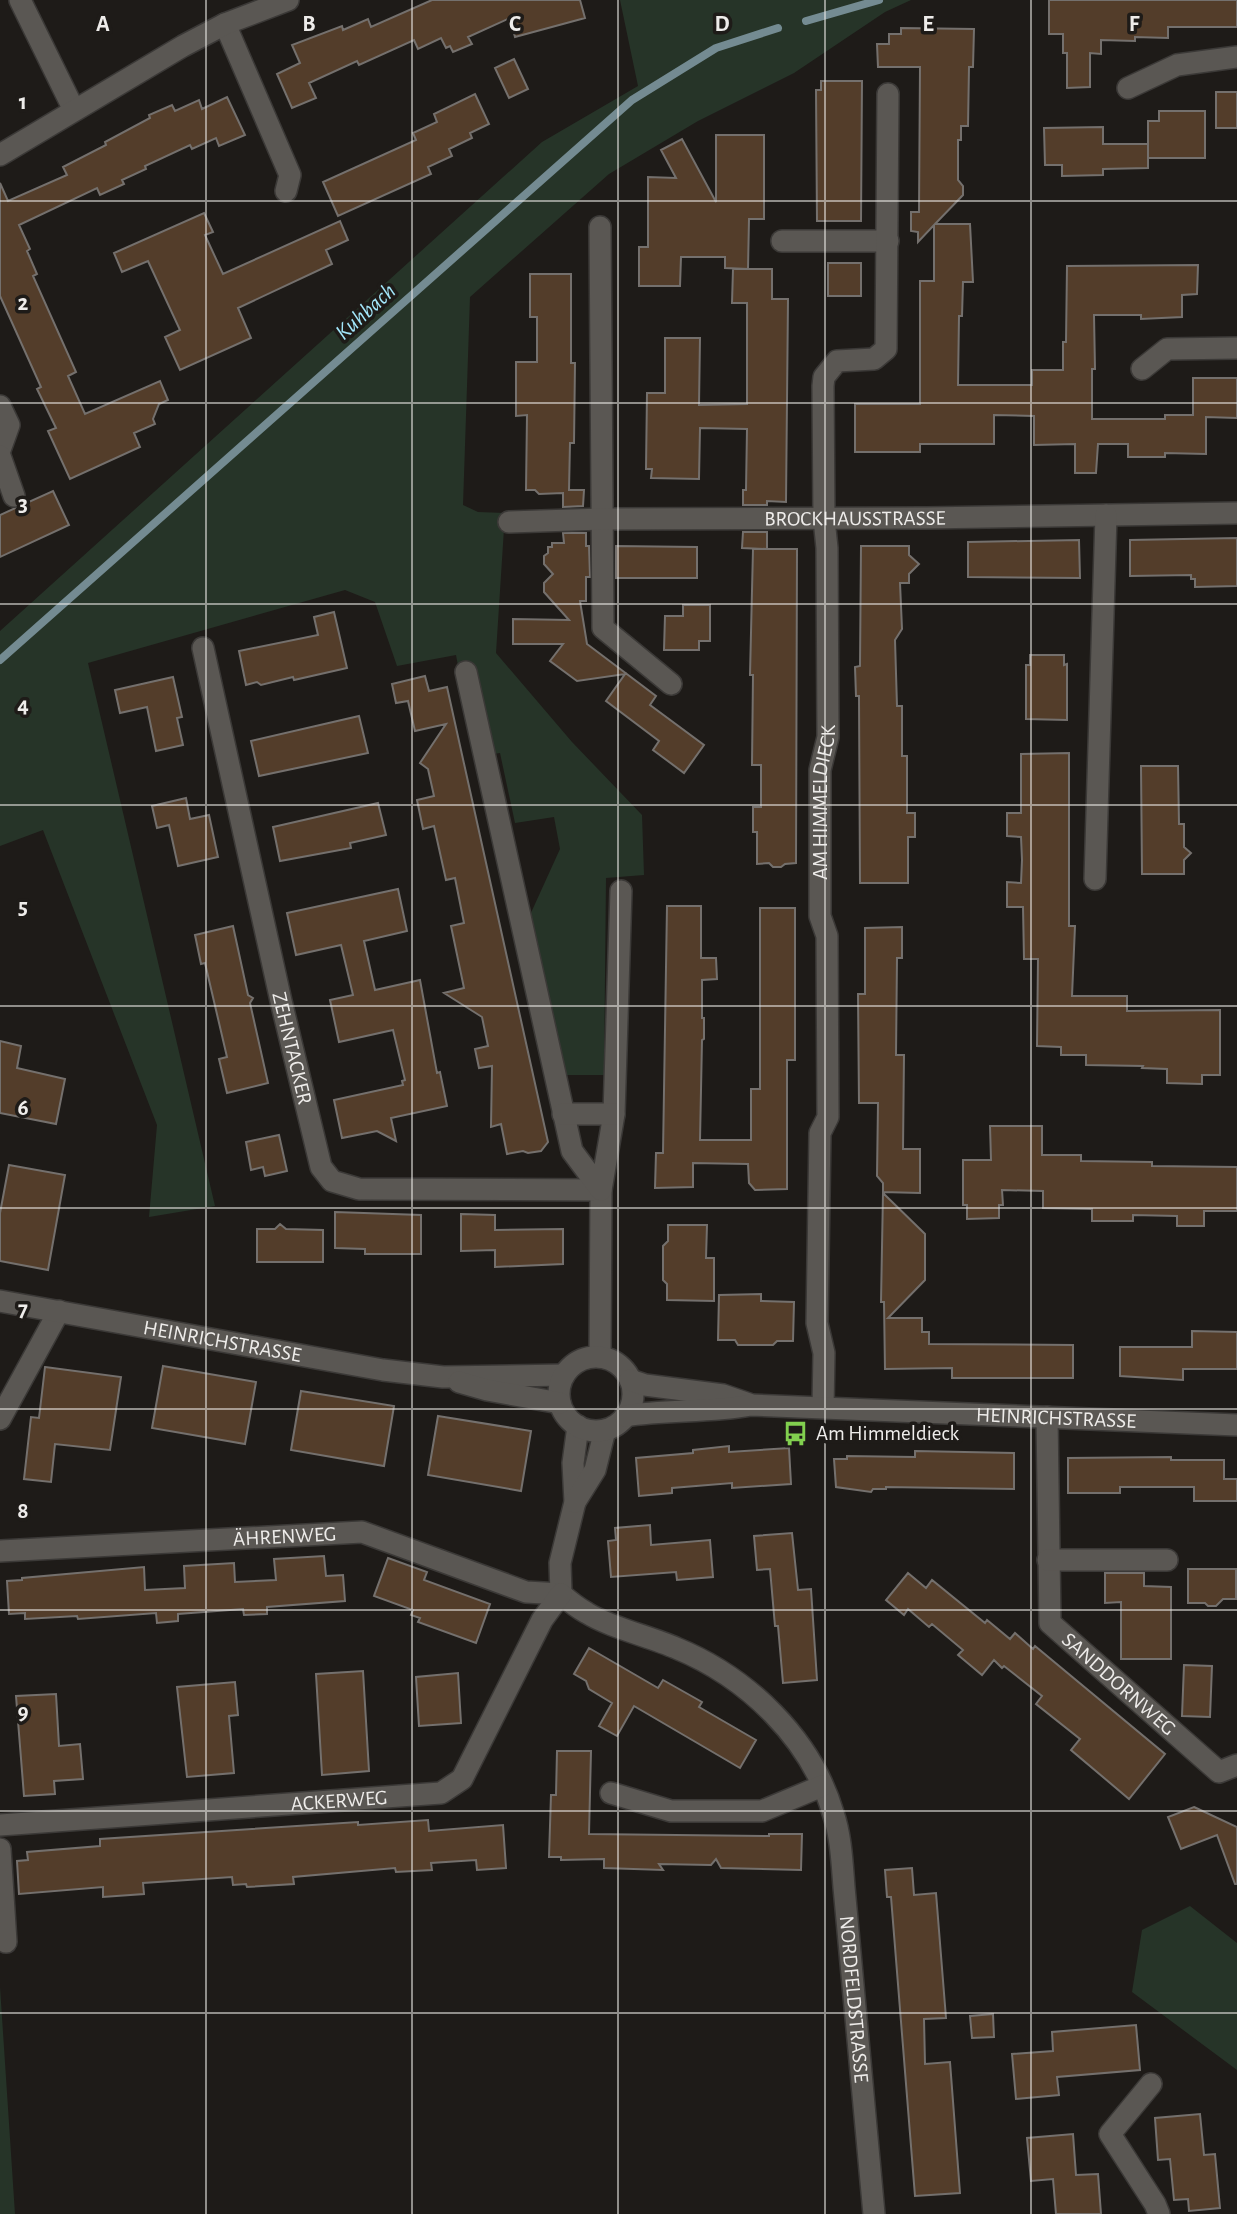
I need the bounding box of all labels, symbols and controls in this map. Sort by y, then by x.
text: A [96,13,110,36]
text: B [302,13,316,36]
text: C [509,13,521,36]
text: D [714,13,730,36]
text: E [922,13,934,36]
text: F [1129,13,1140,36]
text: 1 [19,91,27,114]
water label: Kuhbach [332,279,400,345]
text: 2 [18,292,29,315]
text: 3 [18,493,28,516]
street label: BROCKHAUSSTRASSE [764,508,946,530]
text: 4 [17,694,29,717]
street label: AM HIMMELDIECK [809,724,839,880]
text: 5 [18,896,28,919]
street label: ZEHNTACKER [268,990,316,1107]
text: 6 [17,1097,29,1120]
text: 7 [18,1298,28,1321]
street label: HEINRICHSTRASSE [142,1317,303,1366]
street label: HEINRICHSTRASSE [976,1404,1137,1432]
bus stop icon: Am Himmeldieck [782,1419,810,1447]
place label: Am Himmeldieck [816,1423,960,1444]
text: 8 [17,1500,29,1523]
street label: ÄHRENWEG [232,1523,337,1550]
street label: SANDDORNWEG [1058,1629,1180,1740]
text: 9 [17,1701,29,1724]
street label: ACKERWEG [290,1787,388,1815]
street label: NORDFELDSTRASSE [836,1915,872,2084]

